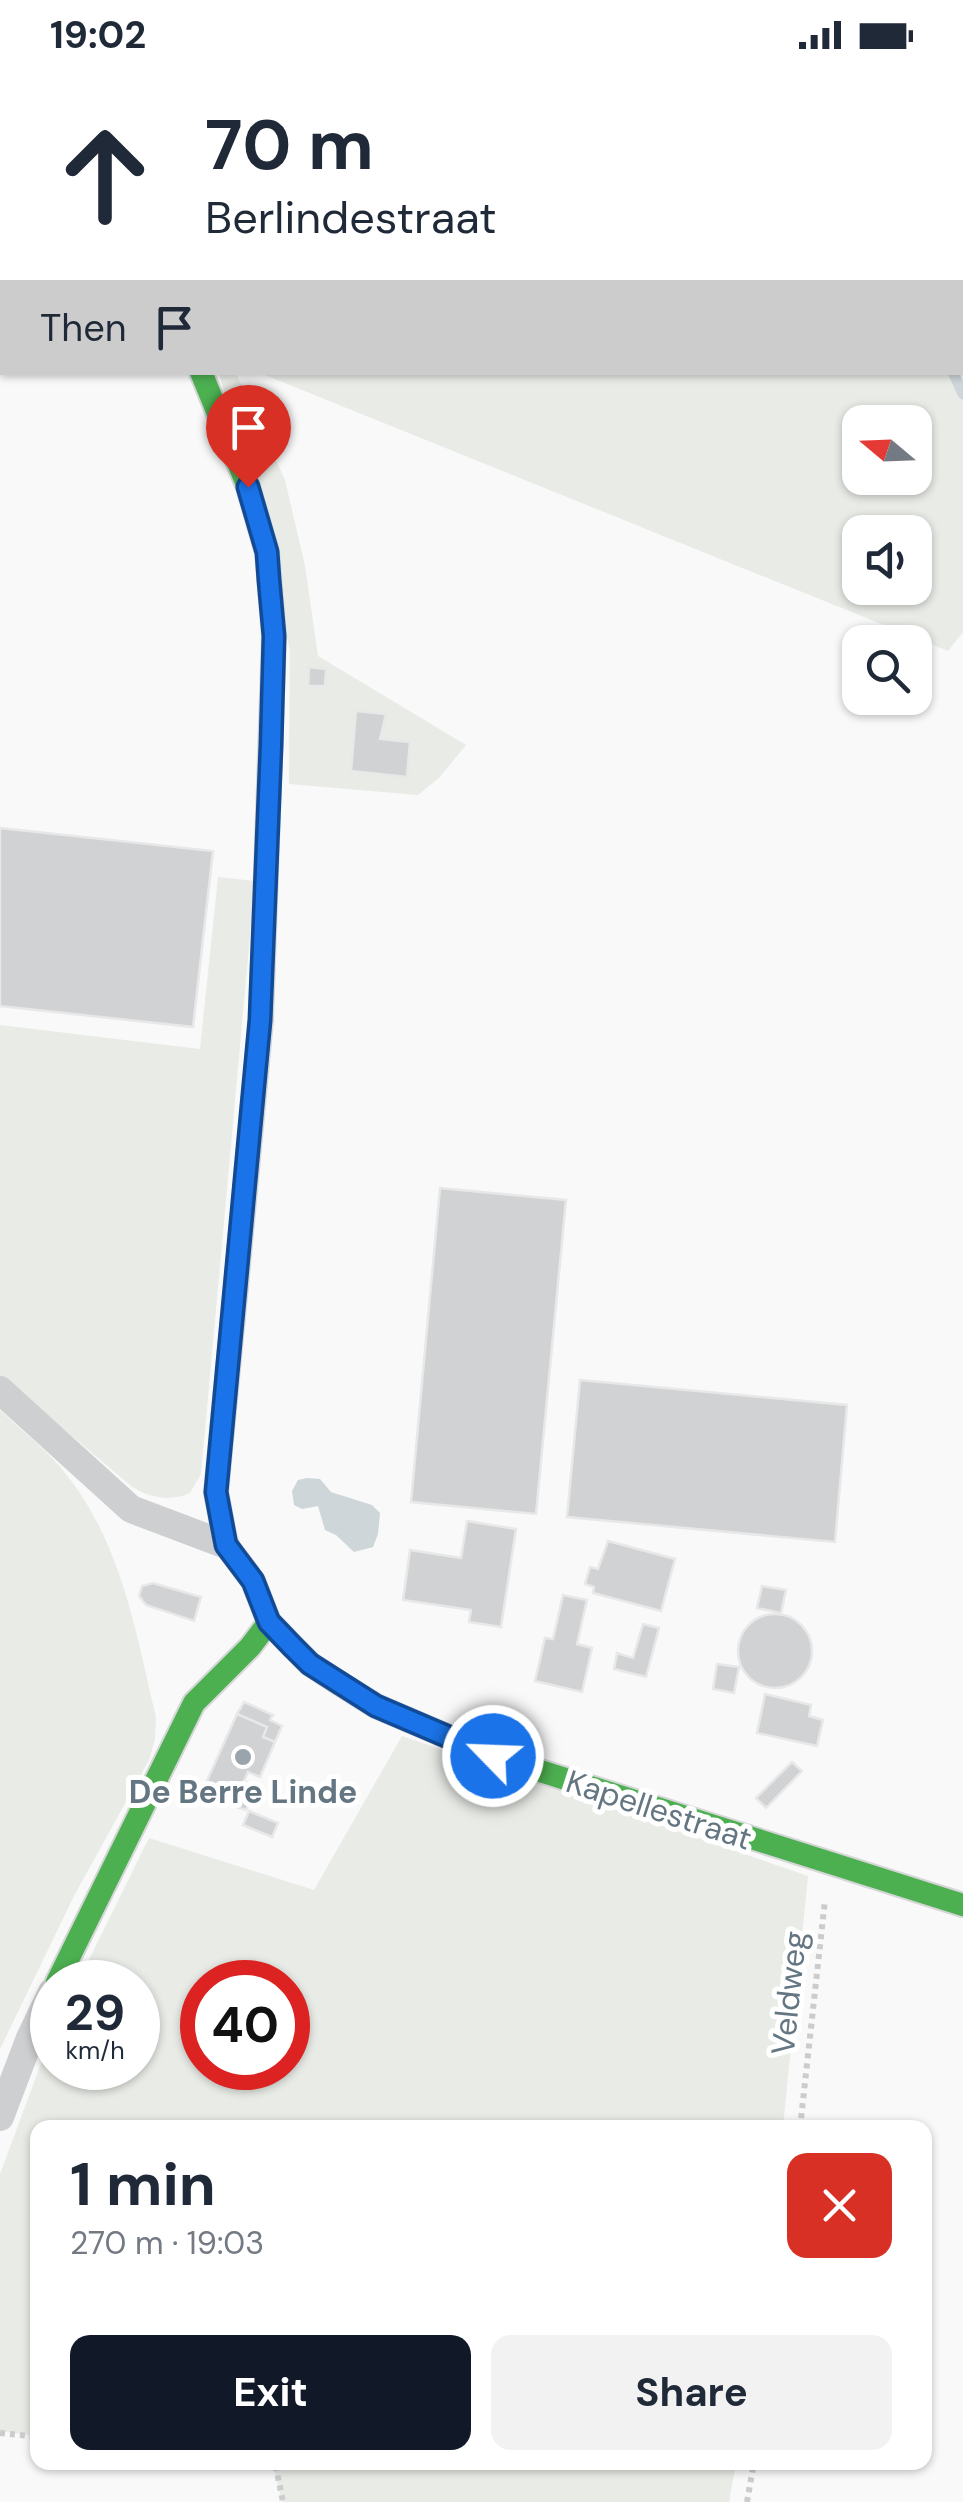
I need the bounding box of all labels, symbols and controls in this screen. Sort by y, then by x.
text: 19:02 [50,10,146,60]
text: 70 m [205,100,374,191]
icon: ahead [40,110,170,240]
text: Berlindestraat [205,188,497,247]
icon: arrive [147,300,202,355]
text: Then [40,303,127,353]
pin [206,385,291,488]
icon: arrive [221,400,276,455]
north arrow [842,405,932,495]
map controls [842,405,932,715]
button: sound [842,515,932,605]
button: search [842,625,932,715]
position arrow [441,1704,545,1808]
marker: De Berre Linde [232,1746,254,1768]
street label: Kapellestraat [561,1760,757,1860]
place label: De Berre Linde [129,1771,357,1813]
street label: Veldweg [762,1929,816,2057]
speed limit sign: 40 [180,1960,310,2090]
text: 29 [65,1980,125,2046]
text: km/h [65,2034,125,2067]
text: 1 min [70,2145,216,2224]
button: close [787,2153,892,2258]
text: 270 m · 19:03 [70,2222,264,2264]
button: Exit [70,2335,471,2450]
button: Share [491,2335,892,2450]

